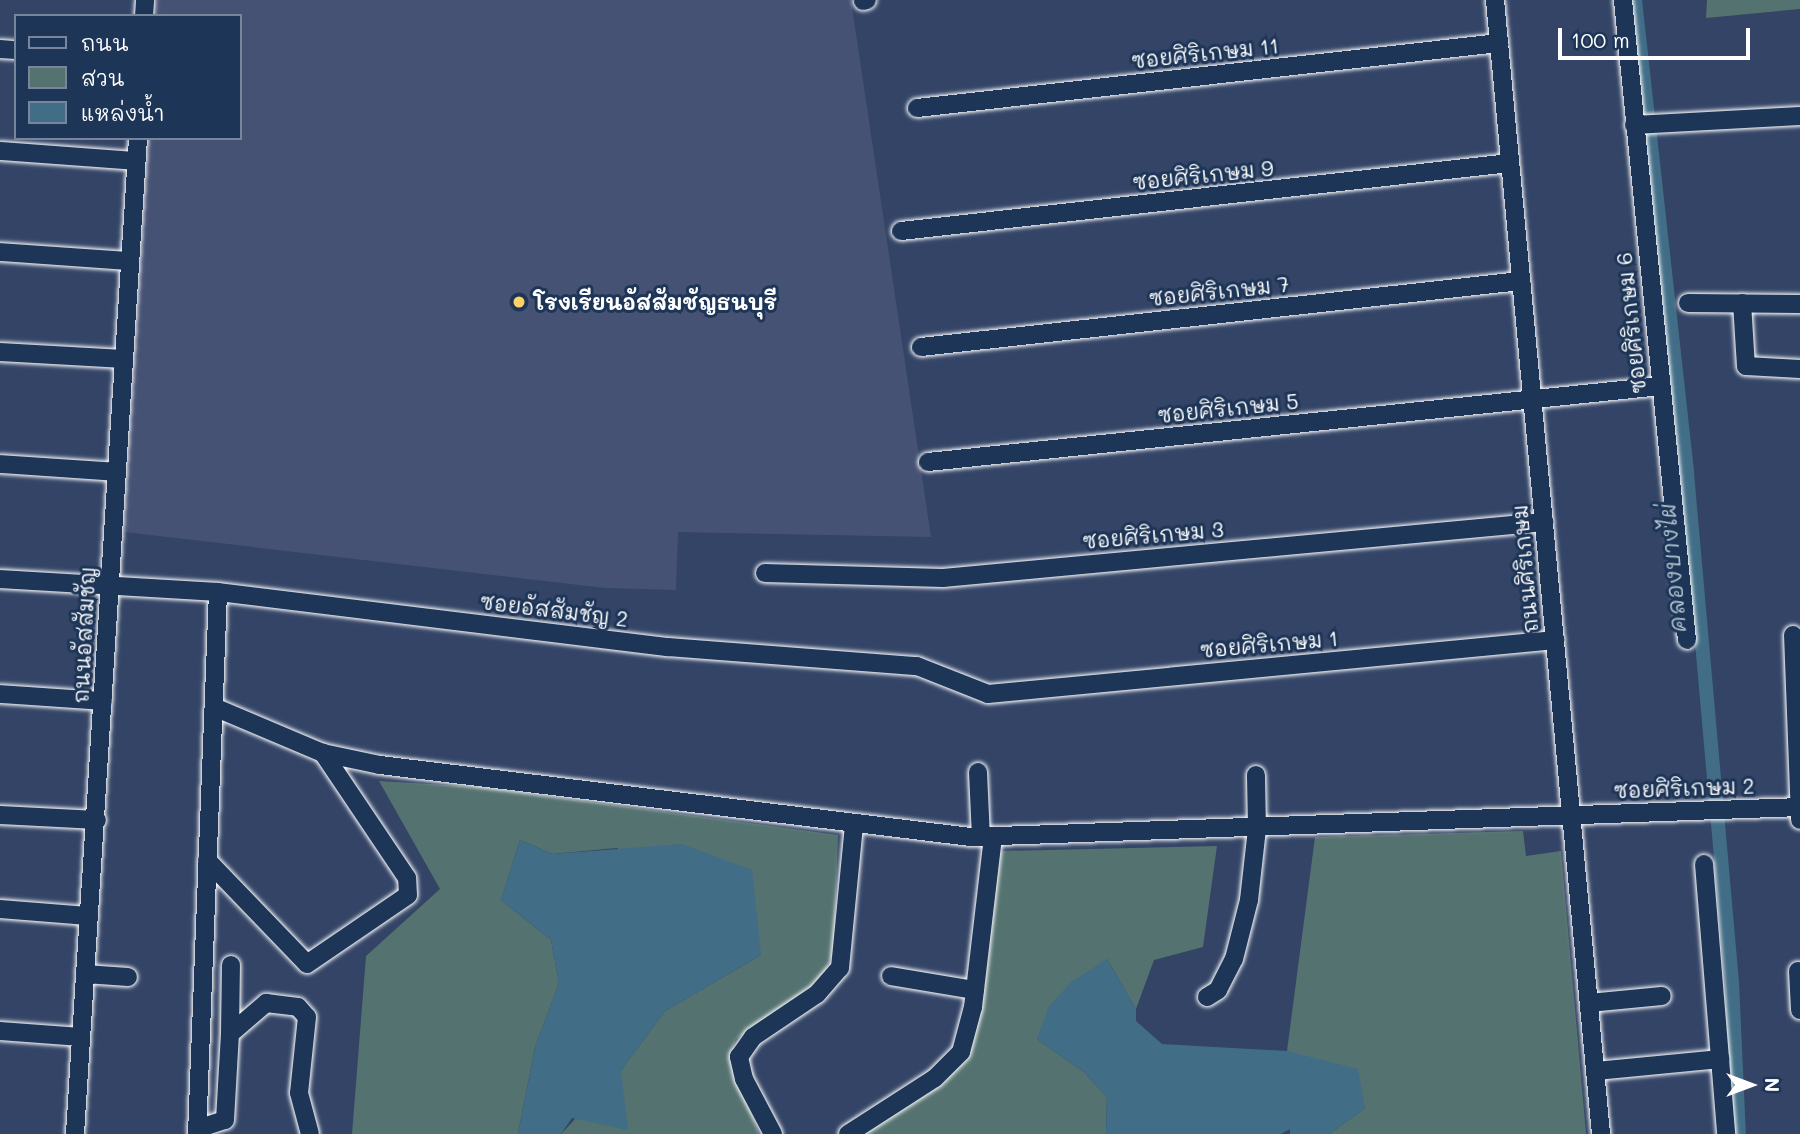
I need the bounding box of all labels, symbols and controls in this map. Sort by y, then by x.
legend [14,14,242,140]
scale bar [1562,14,1755,58]
text: 100 m [1571,26,1630,53]
text: ถนน [81,29,129,56]
street label: ซอยศิริเกษม 11 [1130,33,1280,73]
text: สวน [81,64,124,91]
text: แหล่งน้ำ [81,99,164,126]
street label: ซอยศิริเกษม 9 [1131,155,1275,195]
street label: ซอยศิริเกษม 6 [1611,251,1651,395]
street label: ซอยศิริเกษม 7 [1148,271,1290,311]
place label: โรงเรียนอัสสัมชัญธนบุรี [533,289,777,315]
marker: โรงเรียนอัสสัมชัญธนบุรี [511,294,527,310]
street label: ซอยศิริเกษม 5 [1156,388,1300,428]
water label: คลองบางไผ่ [1653,502,1691,634]
street label: ถนนศิริเกษม [1507,504,1543,634]
street label: ซอยศิริเกษม 3 [1081,516,1225,554]
street label: ถนนอัสสัมชัญ [68,566,100,704]
street label: ซอยอัสสัมชัญ 2 [479,588,629,632]
street label: ซอยศิริเกษม 1 [1199,625,1339,663]
street label: ซอยศิริเกษม 2 [1613,773,1755,803]
north arrow [1716,1050,1786,1120]
text: N [1760,1078,1785,1092]

